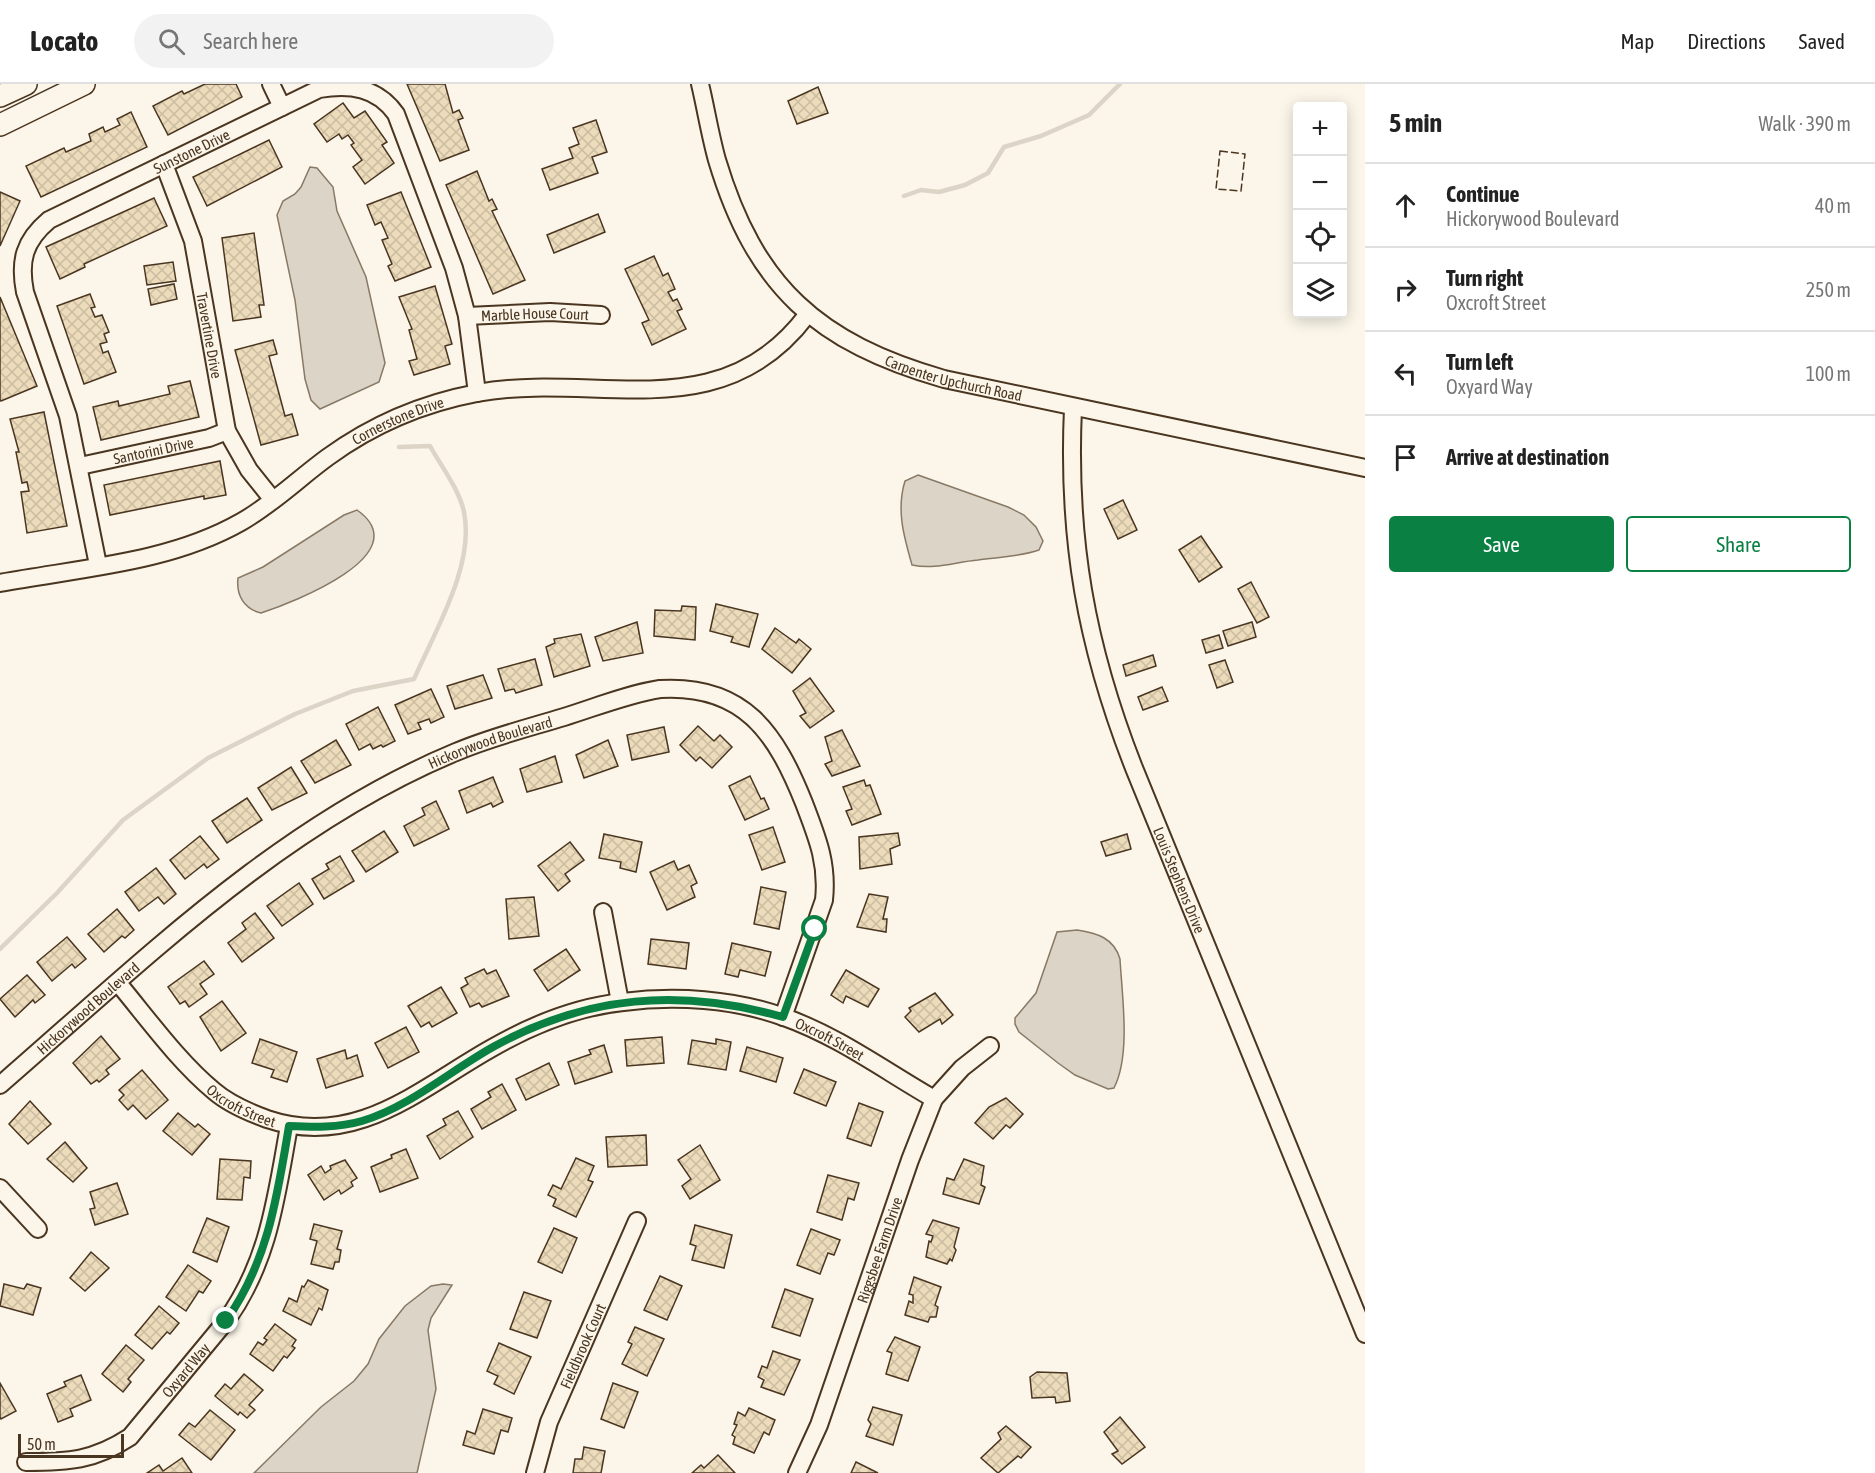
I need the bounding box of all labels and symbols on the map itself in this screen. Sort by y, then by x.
street label: Sunstone Drive [150,125,232,177]
street label: Travertine Drive [194,291,226,380]
street label: Marble House Court [480,303,589,324]
street label: Carpenter Upchurch Road [883,351,1024,404]
street label: Cornerstone Drive [349,393,446,448]
street label: Santorini Drive [112,433,195,467]
street label: Hickorywood Boulevard [425,713,554,772]
street label: Louis Stephens Drive [1150,824,1209,936]
route start [801,915,827,941]
street label: Hickorywood Boulevard [33,958,142,1057]
street label: Oxcroft Street [793,1014,868,1063]
street label: Oxcroft Street [204,1080,278,1130]
street label: Riggsbee Farm Drive [853,1195,905,1305]
street label: Fieldbrook Court [556,1301,608,1391]
route end [212,1307,238,1333]
street label: Oxyard Way [158,1339,213,1400]
scale bar [18,1431,124,1458]

